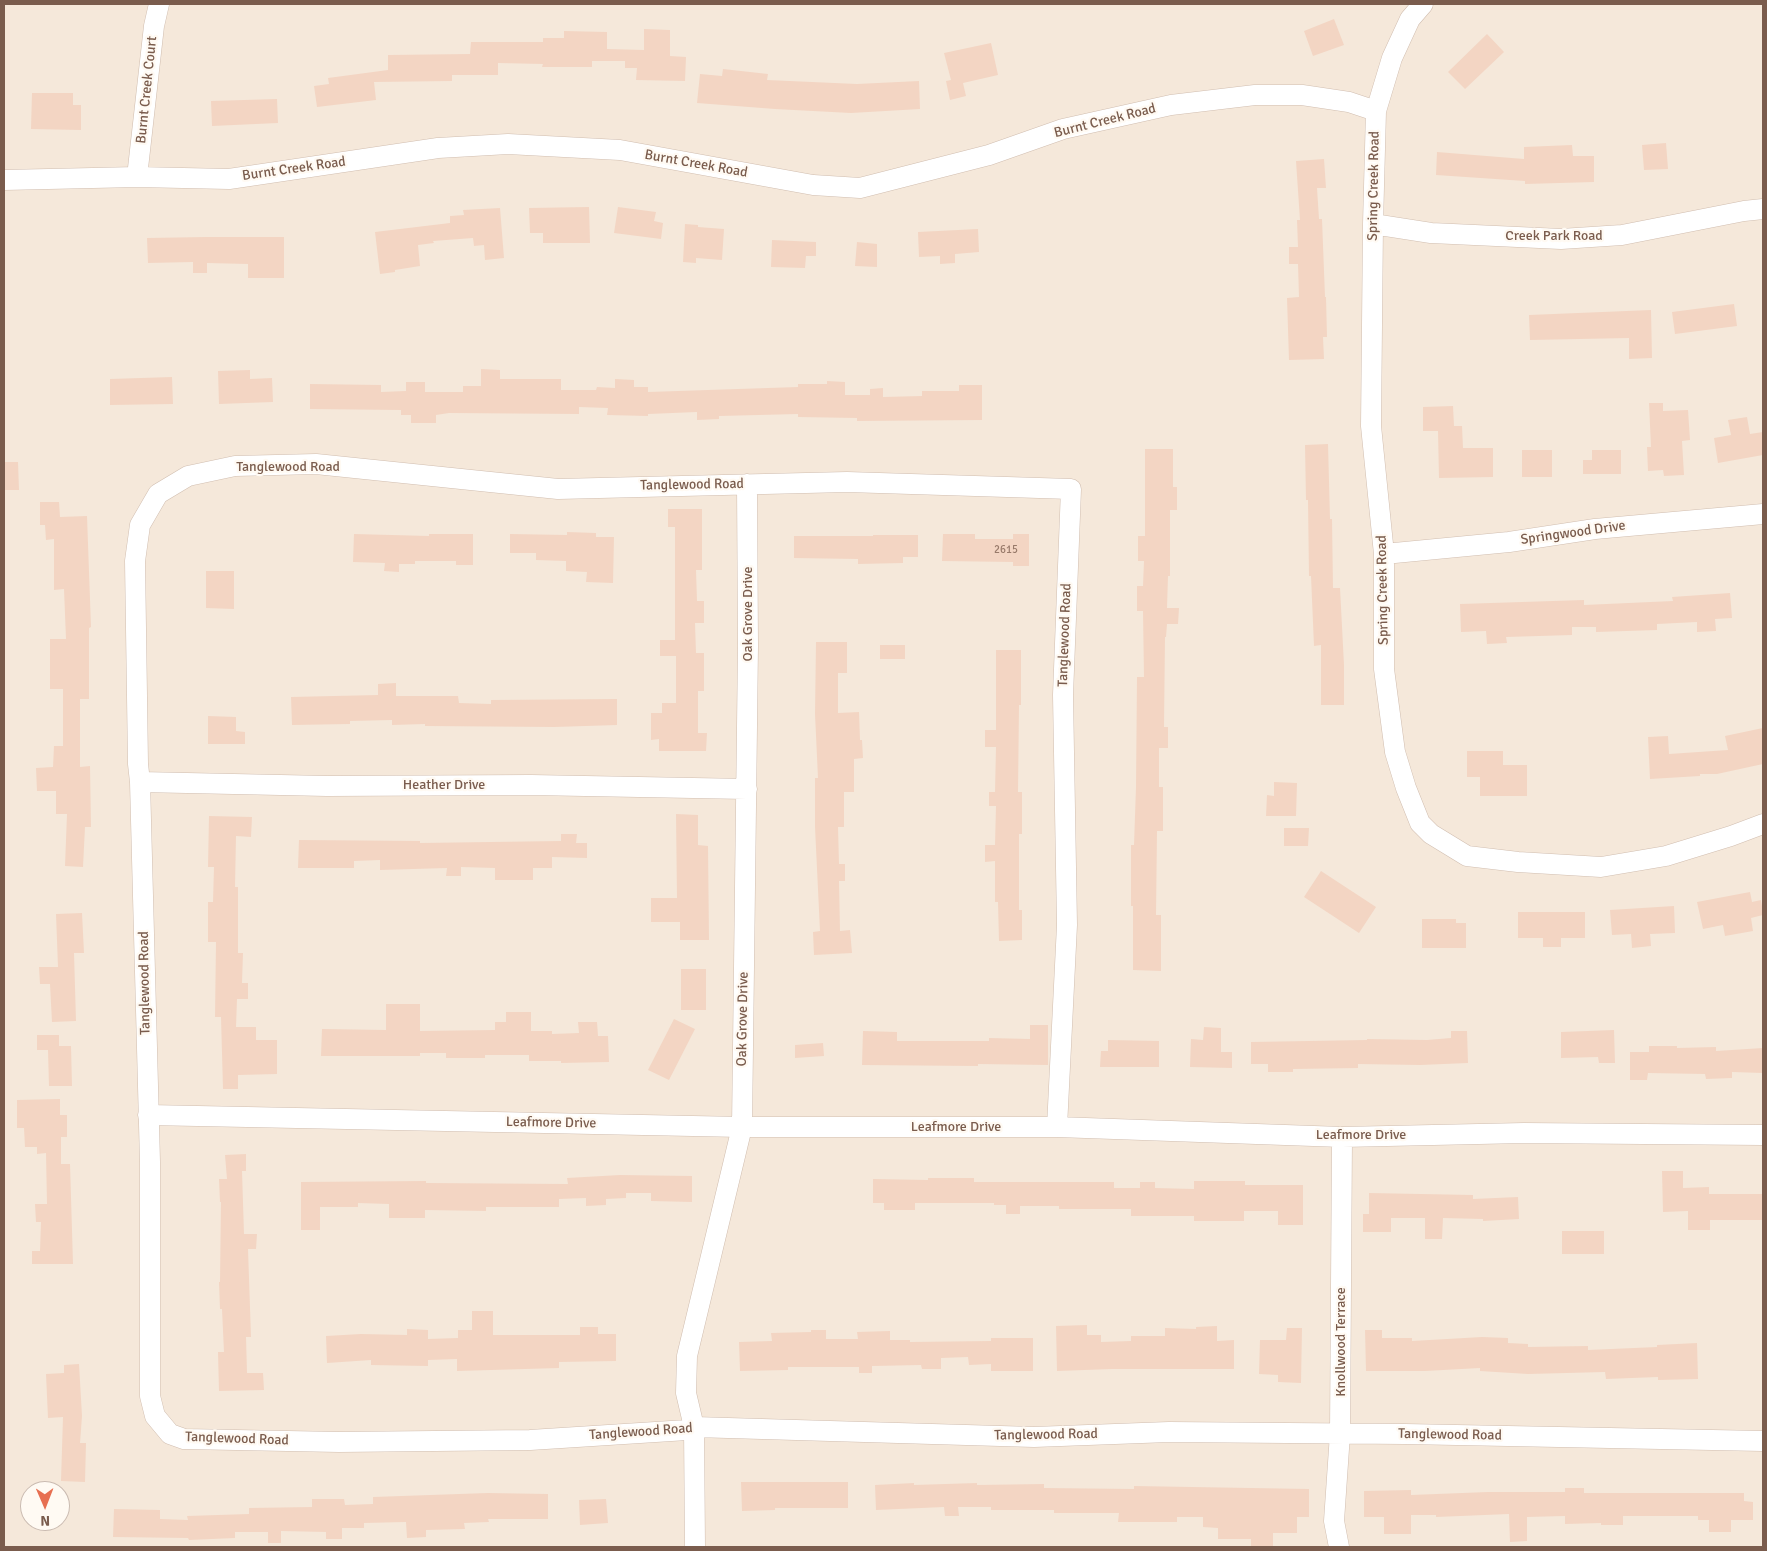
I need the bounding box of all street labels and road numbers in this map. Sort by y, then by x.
street label: Burnt Creek Court [133,35,161,145]
street label: Burnt Creek Road [1052,100,1158,142]
street label: Spring Creek Road [1365,131,1383,241]
street label: Burnt Creek Road [643,147,749,181]
street label: Burnt Creek Road [241,153,347,185]
street label: Creek Park Road [1505,228,1603,244]
street label: Tanglewood Road [236,459,340,475]
street label: Tanglewood Road [640,476,744,494]
street label: Springwood Drive [1519,517,1627,549]
street label: Spring Creek Road [1374,535,1392,645]
street label: Oak Grove Drive [740,567,756,661]
street label: Tanglewood Road [1055,583,1075,687]
street label: Heather Drive [403,777,485,793]
street label: Tanglewood Road [136,931,154,1035]
street label: Oak Grove Drive [734,971,752,1067]
street label: Leafmore Drive [506,1114,596,1132]
street label: Leafmore Drive [911,1119,1001,1135]
street label: Leafmore Drive [1316,1127,1406,1143]
street label: Knollwood Terrace [1333,1287,1349,1397]
street label: Tanglewood Road [589,1420,693,1444]
street label: Tanglewood Road [994,1426,1098,1444]
street label: Tanglewood Road [1398,1426,1502,1444]
street label: Tanglewood Road [185,1429,289,1449]

